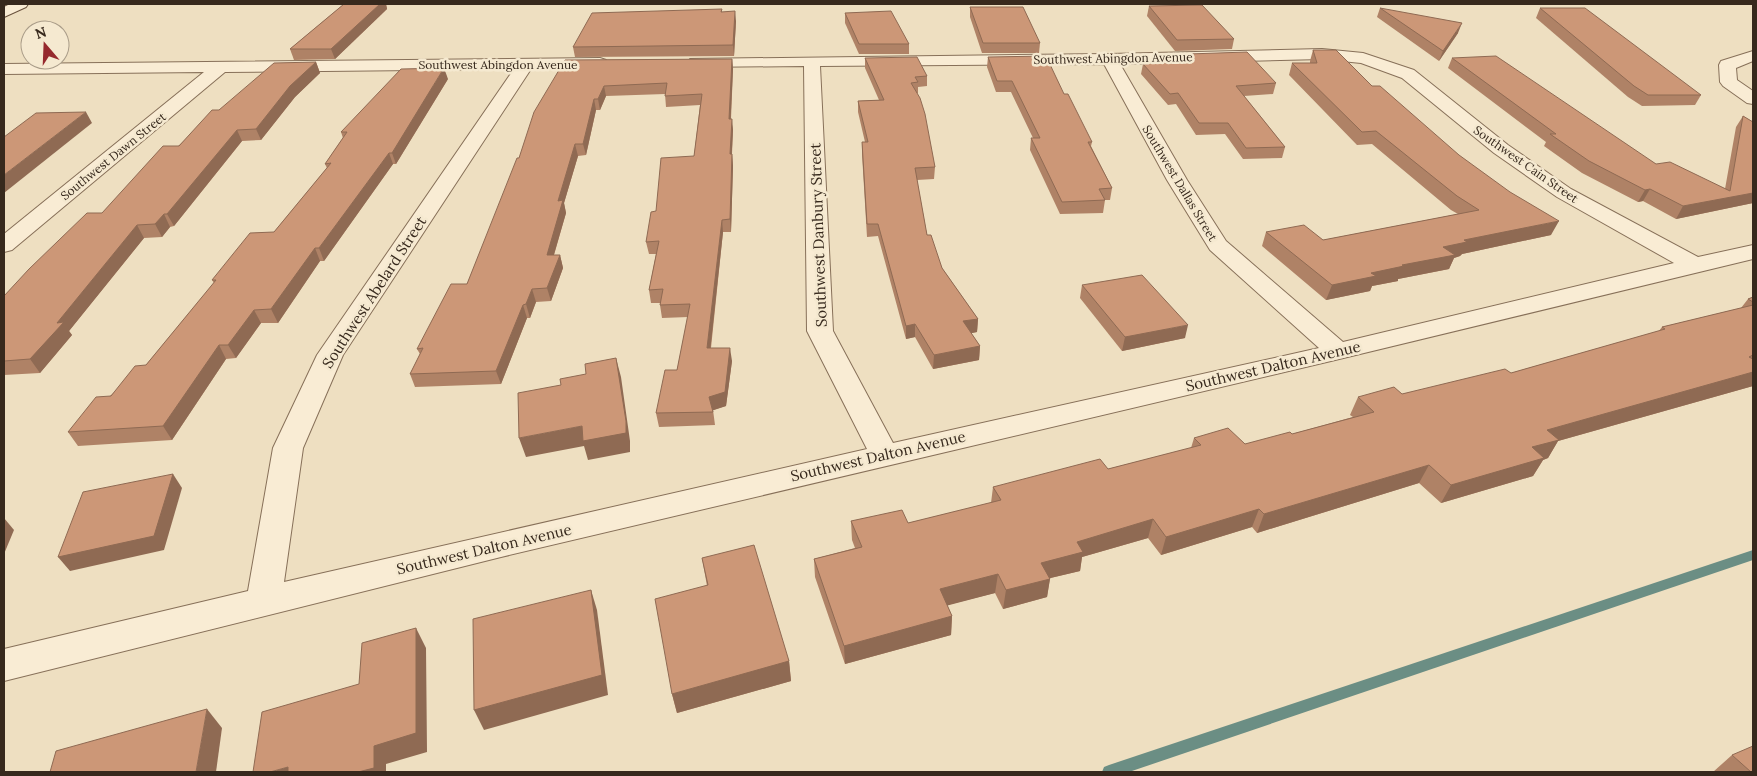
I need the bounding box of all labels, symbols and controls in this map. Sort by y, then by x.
north arrow [20,20,70,70]
text: N [33,22,49,43]
street label: Southwest Abingdon Avenue [1033,49,1193,67]
street label: Southwest Abingdon Avenue [418,57,578,72]
street label: Southwest Dawn Street [57,109,169,203]
street label: Southwest Dallas Street [1139,122,1221,244]
street label: Southwest Cain Street [1471,122,1582,206]
street label: Southwest Danbury Street [805,142,831,327]
street label: Southwest Abelard Street [318,212,430,372]
street label: Southwest Dalton Avenue [1184,337,1362,395]
street label: Southwest Dalton Avenue [789,427,967,485]
street label: Southwest Dalton Avenue [395,520,573,578]

